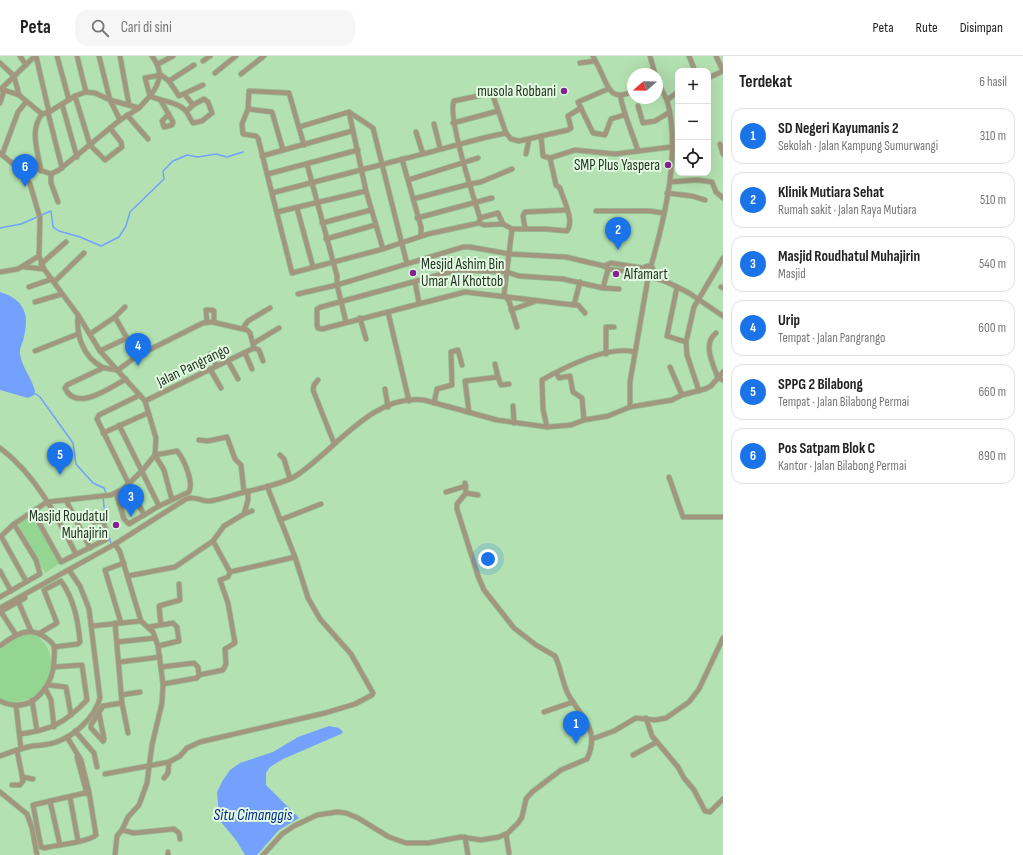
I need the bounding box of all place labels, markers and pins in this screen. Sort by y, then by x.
place label: musola Robbani [477,82,556,101]
marker: musola Robbani [559,86,569,96]
pin: 6 [12,154,38,187]
place label: SMP Plus Yaspera [574,156,660,175]
marker: SMP Plus Yaspera [663,160,673,170]
pin: 2 [605,217,631,250]
place label: Mesjid Ashim Bin Umar Al Khottob [421,255,504,291]
place label: Alfamart [623,265,668,284]
marker: Mesjid Ashim Bin Umar Al Khottob [408,268,418,278]
marker: Alfamart [611,269,621,279]
pin: 4 [125,333,151,366]
pin: 5 [47,442,73,475]
pin: 3 [118,484,144,517]
place label: Masjid Roudatul Muhajirin [29,507,108,543]
marker: Masjid Roudatul Muhajirin [111,520,121,530]
pin: 1 [563,711,589,744]

